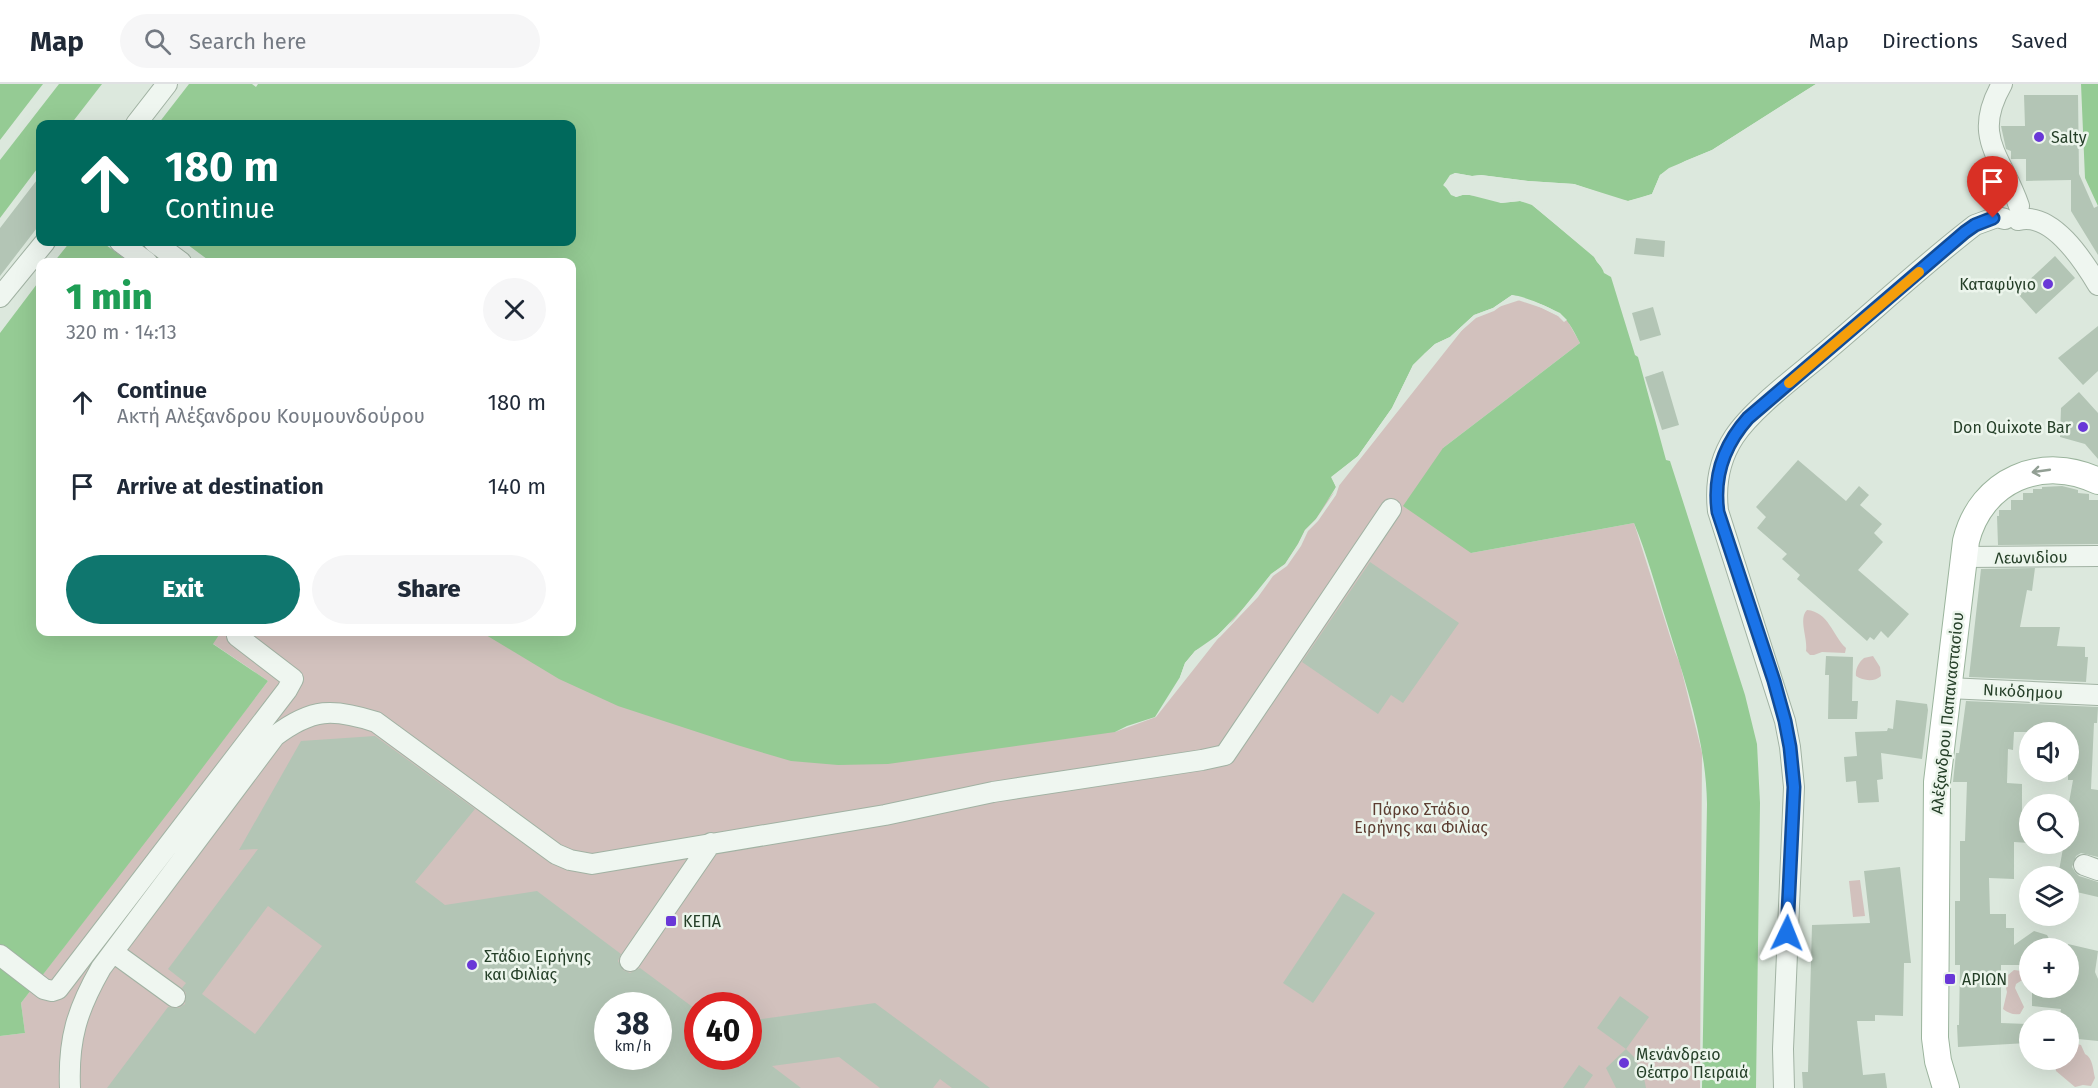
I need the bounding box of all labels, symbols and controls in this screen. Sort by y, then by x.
search box [120,14,540,68]
text: Map [30,25,84,58]
icon: search [141,25,174,58]
text: Search here [189,28,307,55]
text: Map [1809,28,1849,54]
text: Directions [1882,28,1978,54]
text: Saved [2011,28,2068,54]
place label: Salty [2051,128,2087,147]
marker: Salty [2032,130,2046,144]
text: 180 m [165,142,279,192]
icon: ahead [66,144,144,222]
pin [1967,156,2018,218]
icon: arrive [1976,165,2009,198]
text: Continue [165,193,275,225]
text: 1 min [66,275,152,319]
place label: Καταφύγιο [1959,275,2036,294]
marker: Καταφύγιο [2041,277,2055,291]
button: close [483,278,546,341]
text: 320 m · 14:13 [66,320,177,344]
text: Continue [117,377,207,404]
icon: ahead [66,386,99,419]
text: 180 m [487,389,546,416]
text: Ακτή Αλέξανδρου Κουμουνδούρου [117,404,425,428]
place label: Don Quixote Bar [1953,418,2072,437]
marker: Don Quixote Bar [2076,420,2090,434]
one-way arrow [2032,466,2052,477]
icon: arrive [66,470,99,503]
text: Arrive at destination [117,473,324,500]
text: 140 m [488,473,546,500]
street label: Λεωνιδίου [1994,547,2068,568]
button: Exit [66,555,300,624]
button: Share [312,555,546,624]
street label: Αλέξανδρου Παπαναστασίου [1927,611,1968,815]
street label: Νικόδημου [1983,680,2063,703]
map controls [2019,722,2079,1070]
button: sound [2019,722,2079,782]
button: search [2019,794,2079,854]
park label: Πάρκο Στάδιο Ειρήνης και Φιλίας [1354,800,1488,837]
button: layers [2019,866,2079,926]
position arrow [1755,901,1819,965]
place label: ΚΕΠΑ [683,912,722,931]
marker: ΚΕΠΑ [664,914,678,928]
button: + [2019,938,2079,998]
place label: Στάδιο Ειρήνης και Φιλίας [484,947,591,984]
marker: Στάδιο Ειρήνης και Φιλίας [465,958,479,972]
place label: ΑΡΙΩΝ [1962,970,2007,989]
marker: ΑΡΙΩΝ [1943,972,1957,986]
speed limit sign: 40 [684,992,762,1070]
text: 38 [616,1006,650,1042]
button: − [2019,1010,2079,1070]
text: km/h [614,1037,652,1055]
place label: Μενάνδρειο Θέατρο Πειραιά [1636,1045,1748,1082]
marker: Μενάνδρειο Θέατρο Πειραιά [1617,1056,1631,1070]

